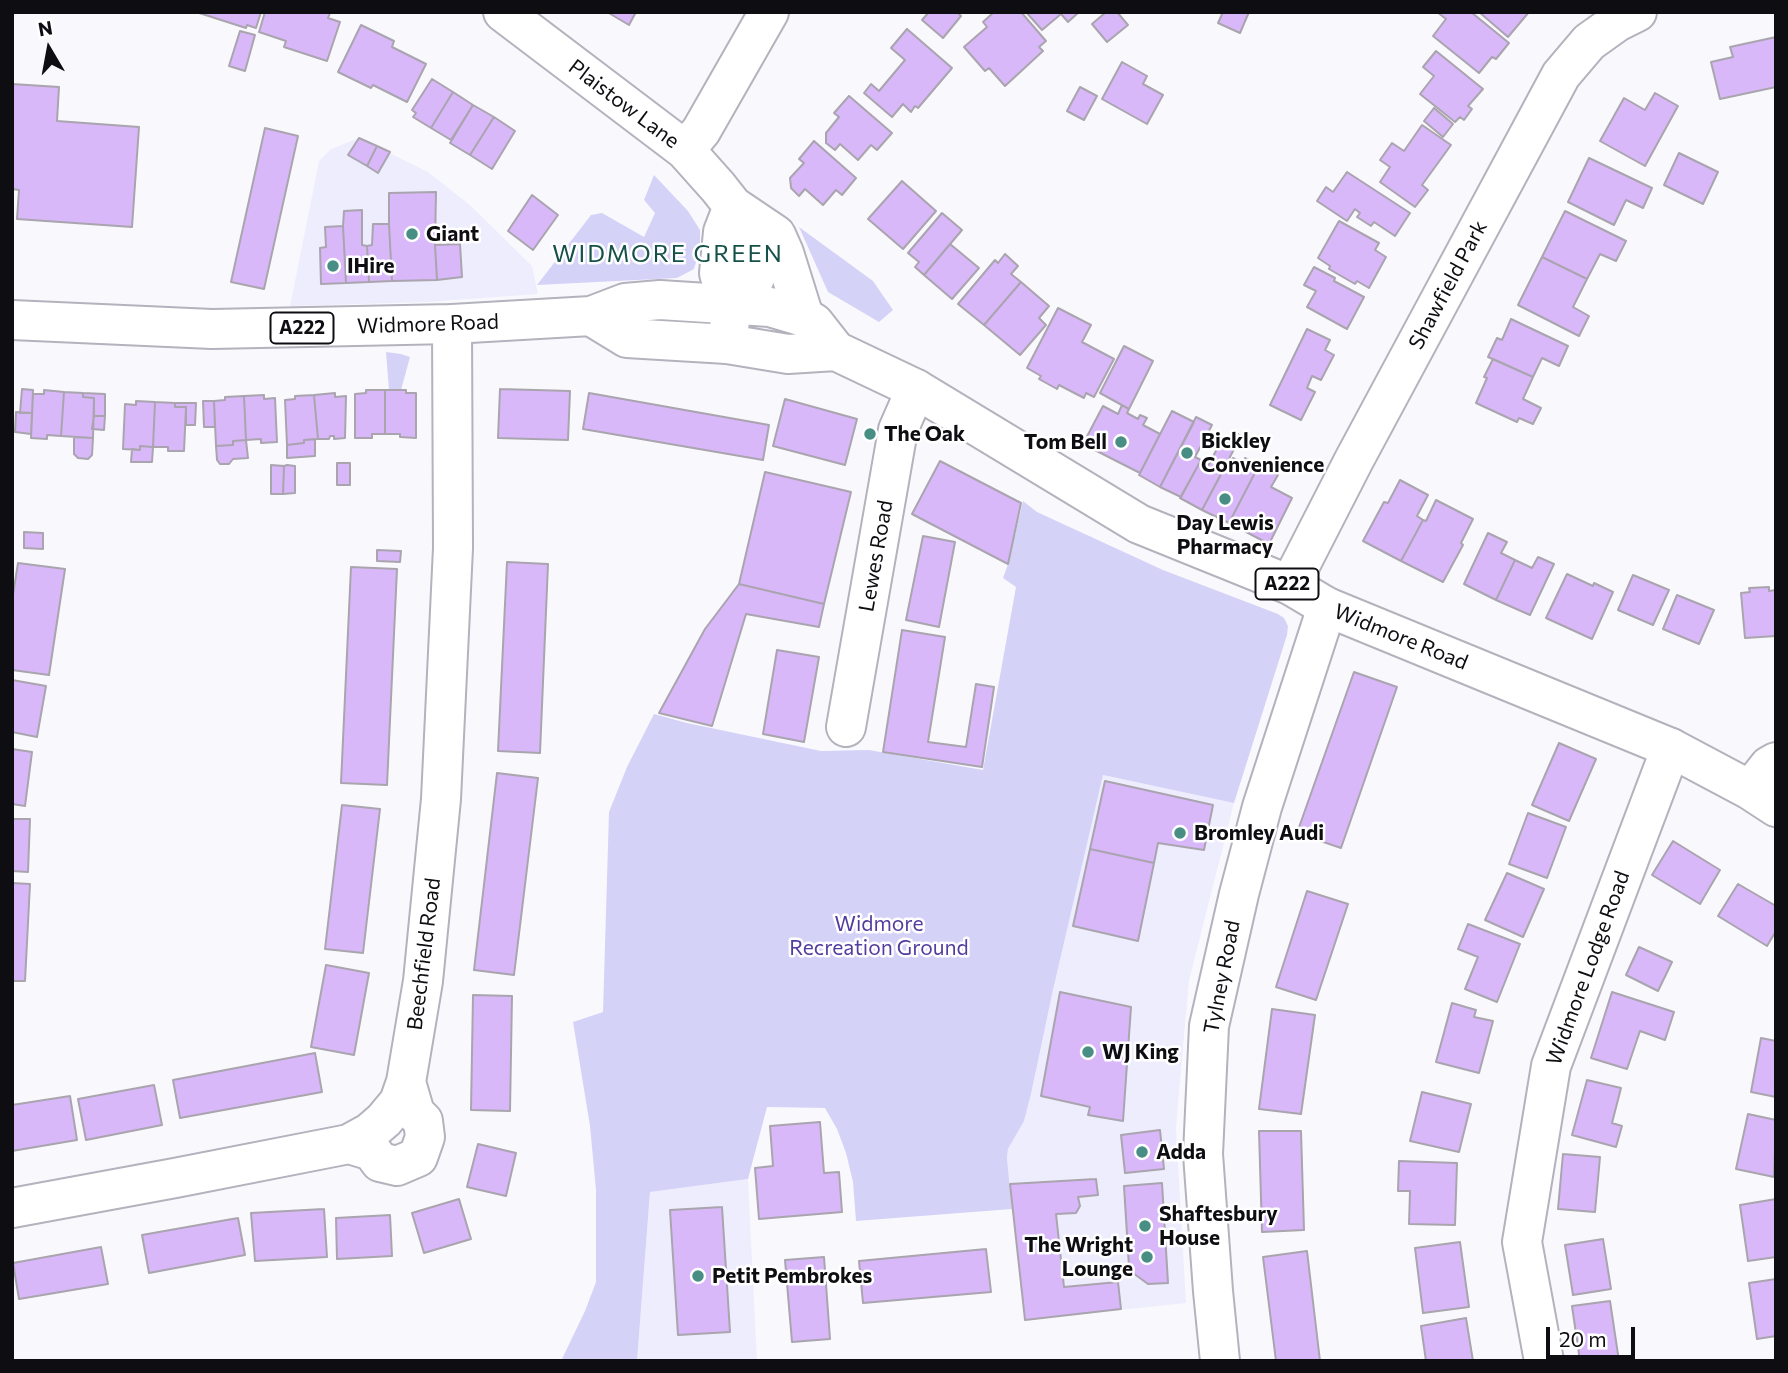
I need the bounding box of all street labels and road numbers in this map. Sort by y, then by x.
street label: Plaistow Lane [564,54,684,154]
street label: Shawfield Park [1404,216,1492,354]
street label: Widmore Road [357,309,499,339]
road number: A222 [270,312,334,344]
street label: Lewes Road [854,498,898,614]
road number: A222 [1256,568,1318,600]
street label: Widmore Road [1330,599,1472,675]
street label: Widmore Lodge Road [1541,867,1635,1069]
street label: Beechfield Road [402,876,446,1032]
street label: Tylney Road [1199,918,1245,1036]

